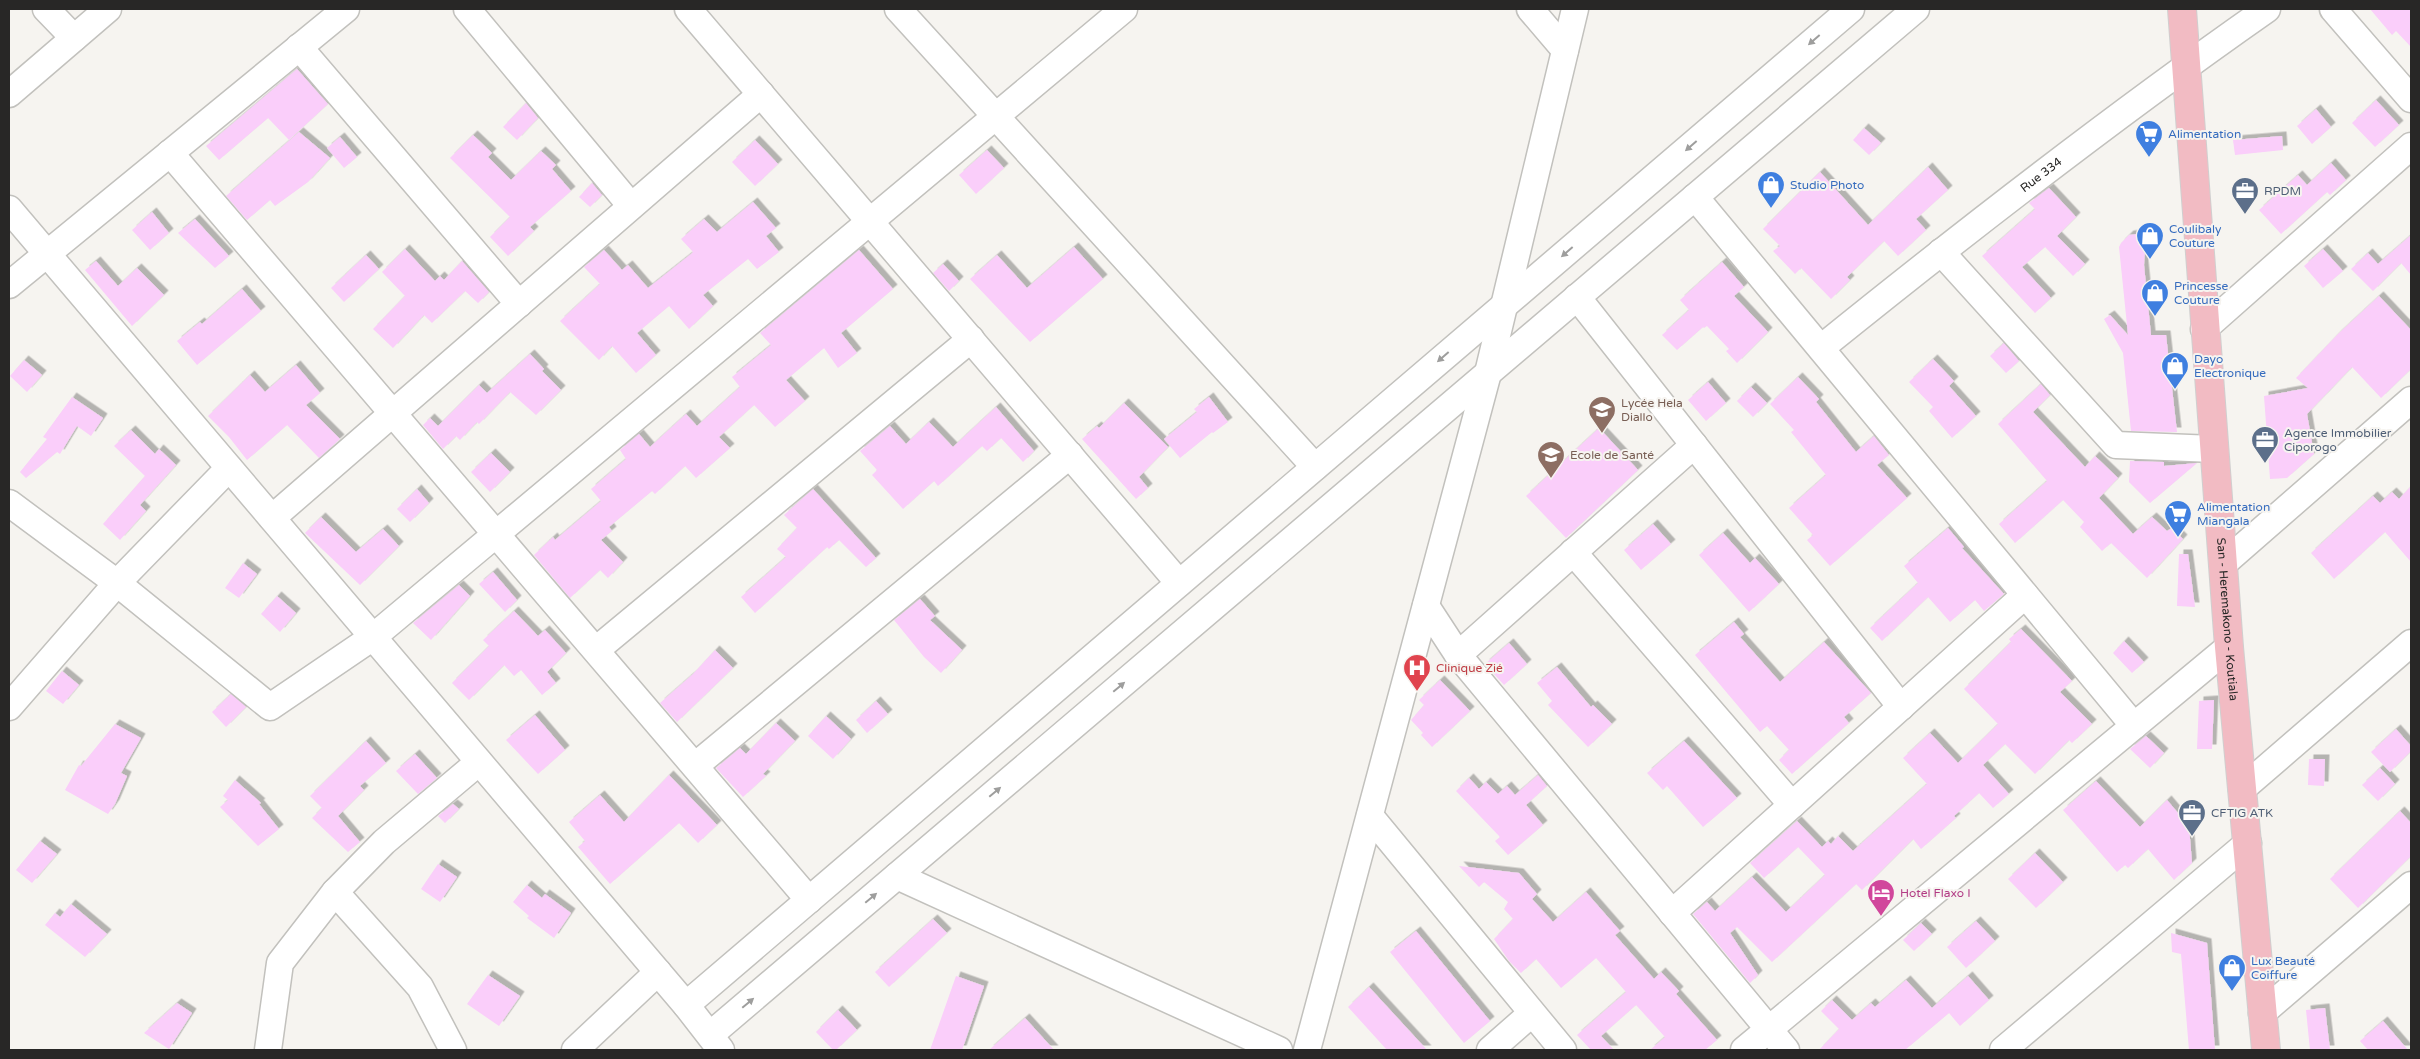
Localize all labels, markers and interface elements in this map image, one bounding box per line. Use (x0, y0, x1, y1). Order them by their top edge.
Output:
one-way arrow (1808, 35, 1821, 46)
supermarket icon: Alimentation (2134, 119, 2164, 158)
place label: Alimentation (2168, 127, 2241, 141)
one-way arrow (1685, 140, 1697, 152)
street label: Rue 334 (2017, 154, 2065, 195)
shop icon: Studio Photo (1756, 170, 1786, 209)
office icon: RPDM (2230, 176, 2260, 215)
place label: Studio Photo (1790, 178, 1864, 192)
place label: RPDM (2264, 184, 2301, 198)
shop icon: Coulibaly Couture (2135, 221, 2165, 260)
place label: Coulibaly Couture (2169, 222, 2222, 250)
one-way arrow (1561, 246, 1574, 257)
shop icon: Princesse Couture (2140, 278, 2170, 317)
place label: Princesse Couture (2174, 279, 2229, 307)
one-way arrow (1438, 351, 1450, 363)
shop icon: Dayo Electronique (2160, 351, 2190, 390)
place label: Dayo Electronique (2194, 352, 2266, 380)
school or university icon: Lycée Hela Diallo (1587, 395, 1617, 434)
place label: Lycée Hela Diallo (1621, 396, 1683, 424)
office icon: Agence Immobilier Ciporogo (2250, 425, 2280, 464)
place label: Agence Immobilier Ciporogo (2284, 426, 2392, 454)
school or university icon: Ecole de Santé (1536, 440, 1566, 479)
place label: Ecole de Santé (1570, 448, 1654, 462)
supermarket icon: Alimentation Miangala (2163, 499, 2193, 538)
place label: Alimentation Miangala (2197, 500, 2270, 528)
street label: San - Heremakono - Koutiala (2214, 537, 2241, 701)
hospital icon: Clinique Zié (1402, 653, 1432, 692)
place label: Clinique Zié (1436, 661, 1503, 675)
one-way arrow (1112, 682, 1125, 693)
one-way arrow (988, 787, 1001, 798)
office icon: CFTIG ATK (2177, 798, 2207, 837)
place label: CFTIG ATK (2211, 806, 2273, 820)
hotel icon: Hotel Flaxo I (1866, 878, 1896, 917)
place label: Hotel Flaxo I (1900, 886, 1971, 900)
one-way arrow (865, 892, 878, 903)
shop icon: Lux Beauté Coiffure (2217, 953, 2247, 992)
place label: Lux Beauté Coiffure (2251, 954, 2315, 982)
one-way arrow (741, 997, 753, 1009)

